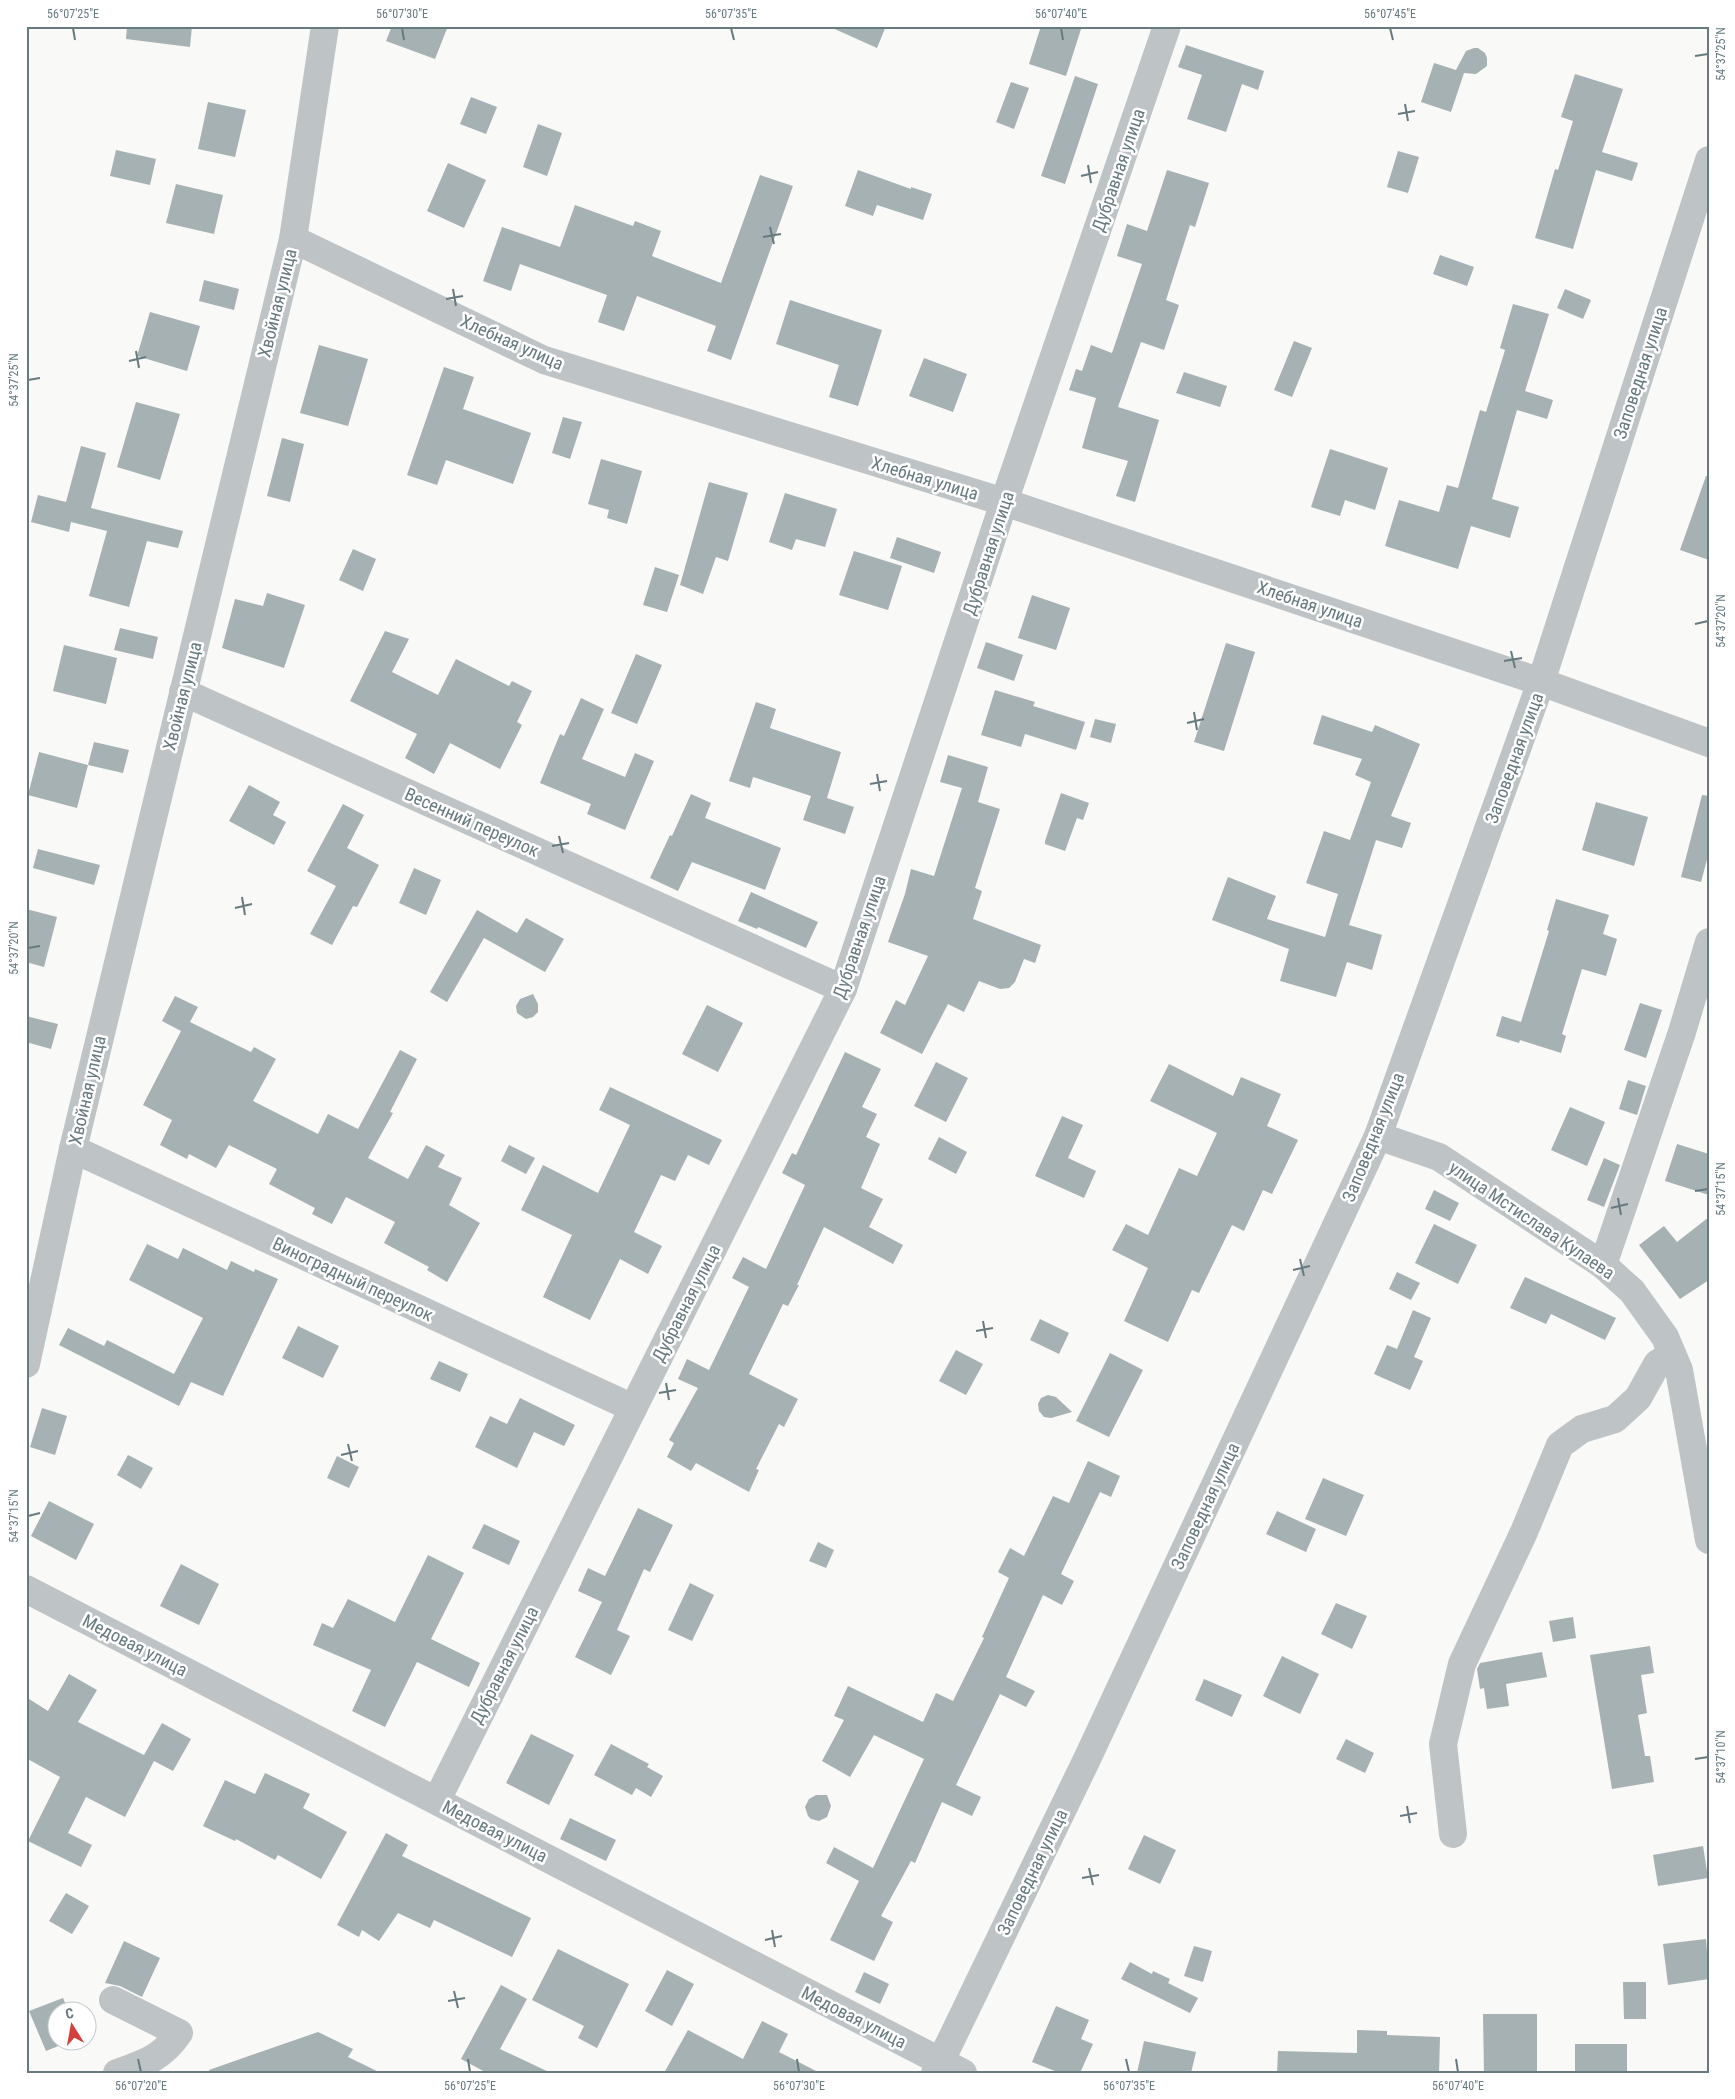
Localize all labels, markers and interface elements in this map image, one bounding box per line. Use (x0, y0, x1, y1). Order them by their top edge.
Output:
text: 56°07'25"E (47, 7, 99, 21)
text: 56°07'30"E (376, 7, 428, 21)
text: 56°07'35"E (705, 7, 757, 21)
text: 56°07'40"E (1035, 7, 1087, 21)
text: 56°07'45"E (1364, 7, 1416, 21)
text: 54°37'25"N (1714, 27, 1728, 81)
street label: Дубравная улица (1087, 106, 1149, 234)
street label: Хвойная улица (253, 246, 301, 360)
street label: Заповедная улица (1609, 304, 1671, 442)
street label: Хлебная улица (457, 310, 567, 374)
text: 54°37'25"N (7, 353, 21, 407)
street label: Хлебная улица (869, 452, 981, 504)
street label: Дубравная улица (958, 489, 1018, 617)
street label: Хлебная улица (1254, 576, 1366, 632)
text: 54°37'20"N (1714, 594, 1728, 648)
street label: Хвойная улица (158, 639, 206, 753)
street label: Заповедная улица (1481, 690, 1547, 826)
street label: Весенний переулок (402, 783, 543, 861)
street label: Дубравная улица (828, 873, 890, 1001)
text: 54°37'20"N (7, 921, 21, 975)
street label: Хвойная улица (64, 1033, 110, 1147)
street label: Заповедная улица (1338, 1069, 1408, 1205)
street label: улица Мстислава Кулаева (1445, 1157, 1619, 1283)
text: 54°37'15"N (1714, 1162, 1728, 1216)
street label: Виноградный переулок (269, 1233, 437, 1326)
street label: Дубравная улица (647, 1241, 725, 1365)
street label: Заповедная улица (1166, 1439, 1244, 1573)
text: 54°37'15"N (7, 1489, 21, 1543)
street label: Дубравная улица (465, 1603, 543, 1727)
street label: Медовая улица (79, 1610, 191, 1680)
text: 54°37'10"N (1714, 1730, 1728, 1784)
street label: Медовая улица (439, 1796, 551, 1866)
street label: Заповедная улица (992, 1806, 1072, 1938)
street label: Медовая улица (798, 1982, 910, 2052)
north arrow (48, 2002, 98, 2052)
text: С (64, 2005, 75, 2022)
text: 56°07'20"E (115, 2079, 167, 2093)
text: 56°07'25"E (444, 2079, 496, 2093)
text: 56°07'30"E (773, 2079, 825, 2093)
text: 56°07'35"E (1103, 2079, 1155, 2093)
text: 56°07'40"E (1432, 2079, 1484, 2093)

